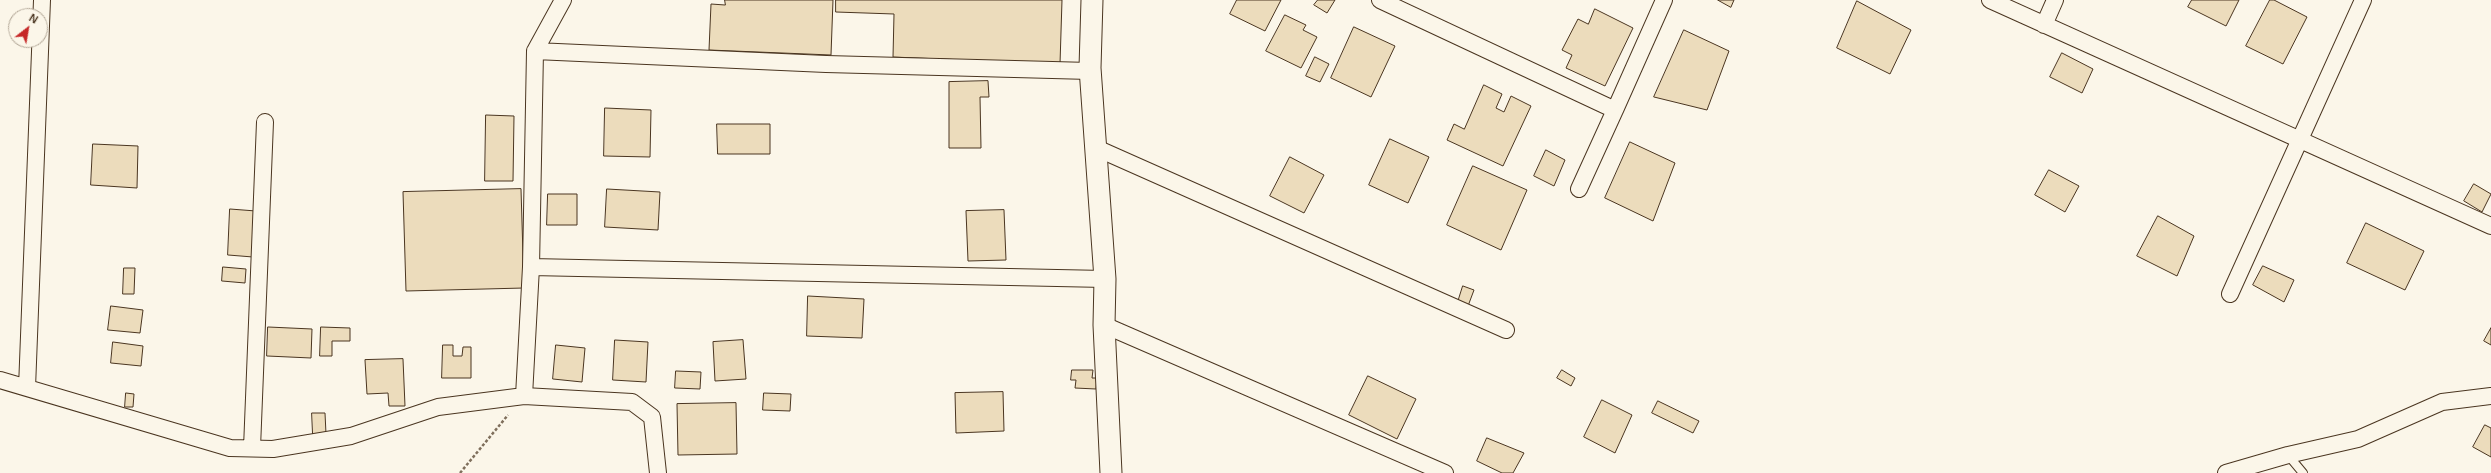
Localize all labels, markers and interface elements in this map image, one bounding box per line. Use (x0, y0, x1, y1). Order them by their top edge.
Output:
north arrow (8, 8, 48, 48)
text: N (27, 11, 40, 26)

